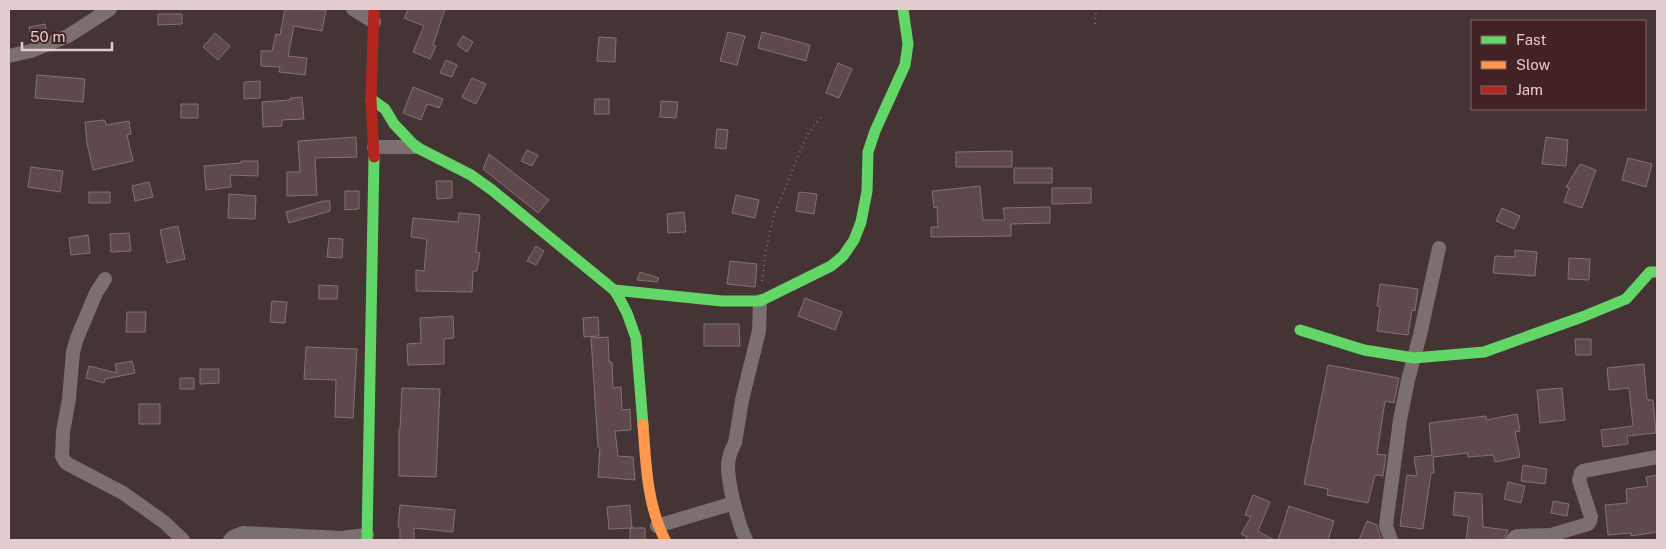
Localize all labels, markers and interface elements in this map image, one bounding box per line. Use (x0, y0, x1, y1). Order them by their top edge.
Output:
scale bar (22, 20, 112, 52)
legend (1471, 20, 1646, 110)
text: 50 m (30, 28, 65, 45)
text: Fast (1516, 31, 1546, 48)
text: Slow (1516, 56, 1551, 73)
text: Jam (1516, 81, 1543, 98)

